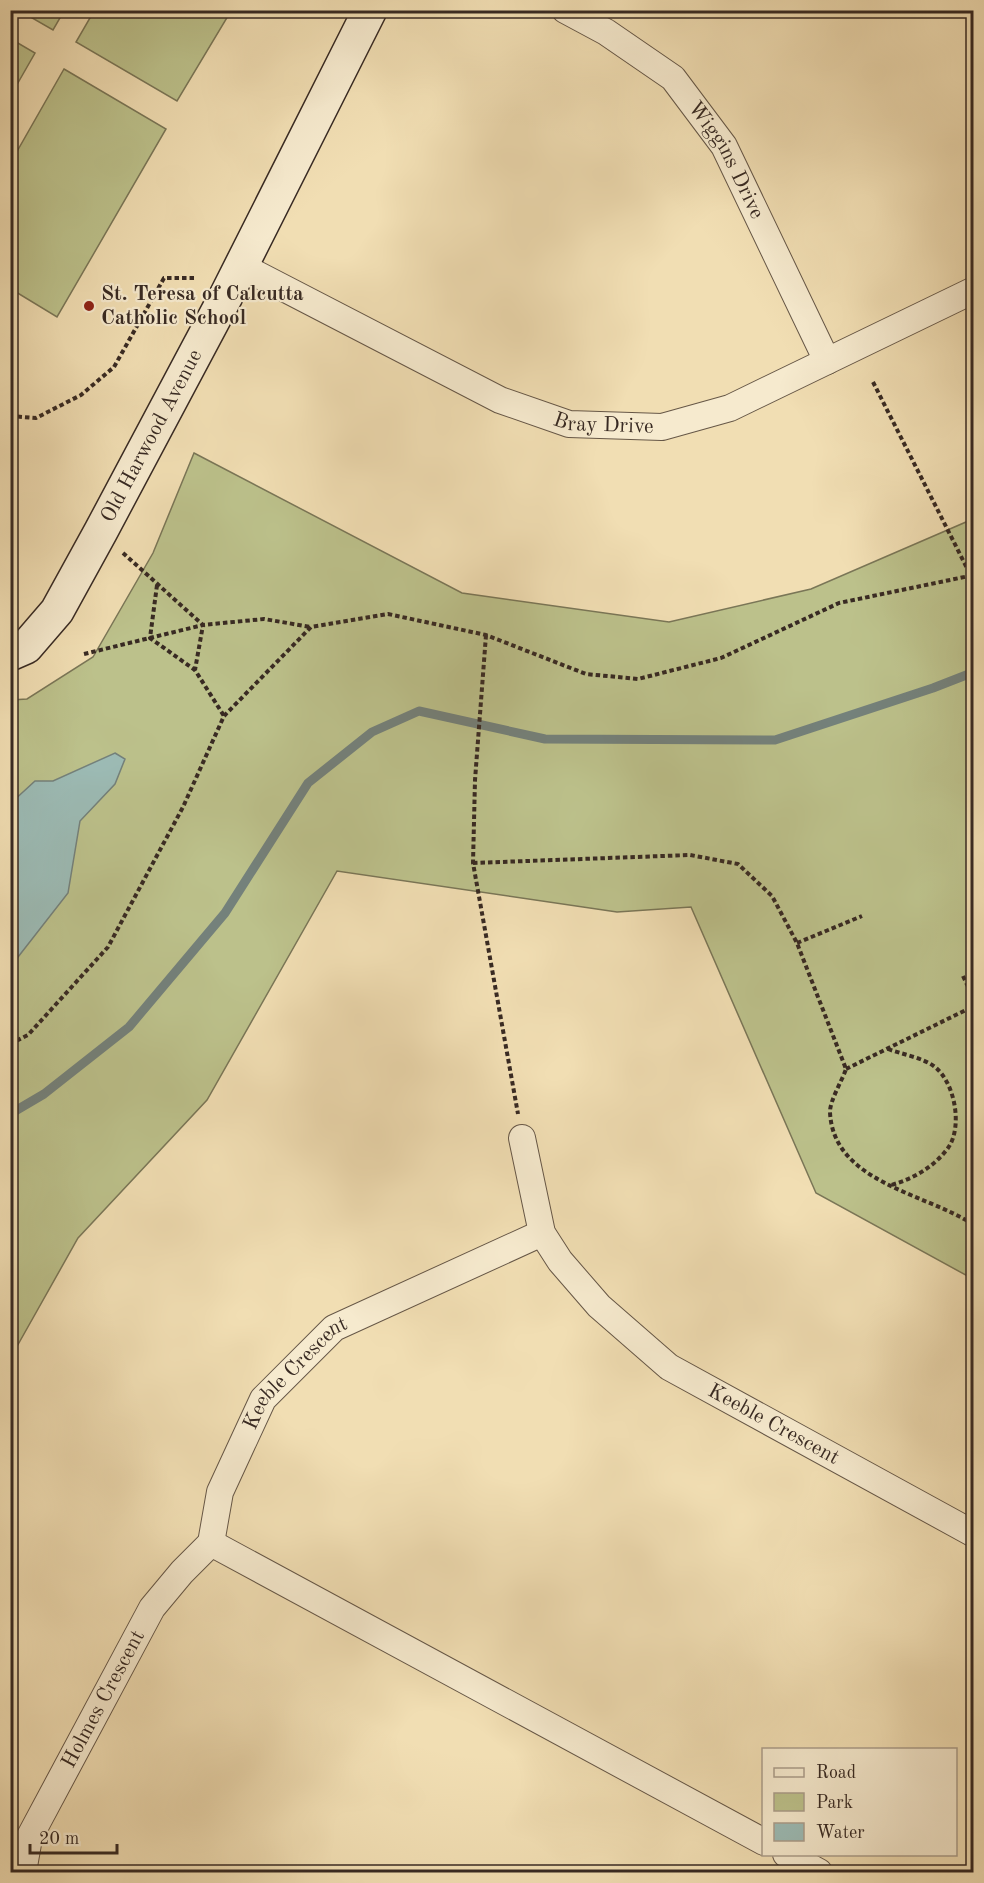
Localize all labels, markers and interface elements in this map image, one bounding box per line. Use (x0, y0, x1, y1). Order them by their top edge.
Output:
street label: Wiggins Drive (684, 97, 768, 222)
place label: St. Teresa of Calcutta Catholic School (101, 284, 304, 329)
marker: St. Teresa of Calcutta Catholic School (82, 299, 96, 313)
street label: Old Harwood Avenue (97, 346, 206, 526)
street label: Bray Drive (550, 409, 654, 437)
street label: Keeble Crescent (240, 1313, 351, 1433)
street label: Keeble Crescent (704, 1380, 843, 1469)
street label: Holmes Crescent (58, 1627, 149, 1772)
legend (762, 1748, 957, 1856)
text: Road (816, 1764, 856, 1782)
text: Park (816, 1794, 853, 1812)
scale bar (30, 1817, 117, 1855)
text: Water (816, 1824, 865, 1842)
text: 20 m (39, 1830, 79, 1848)

